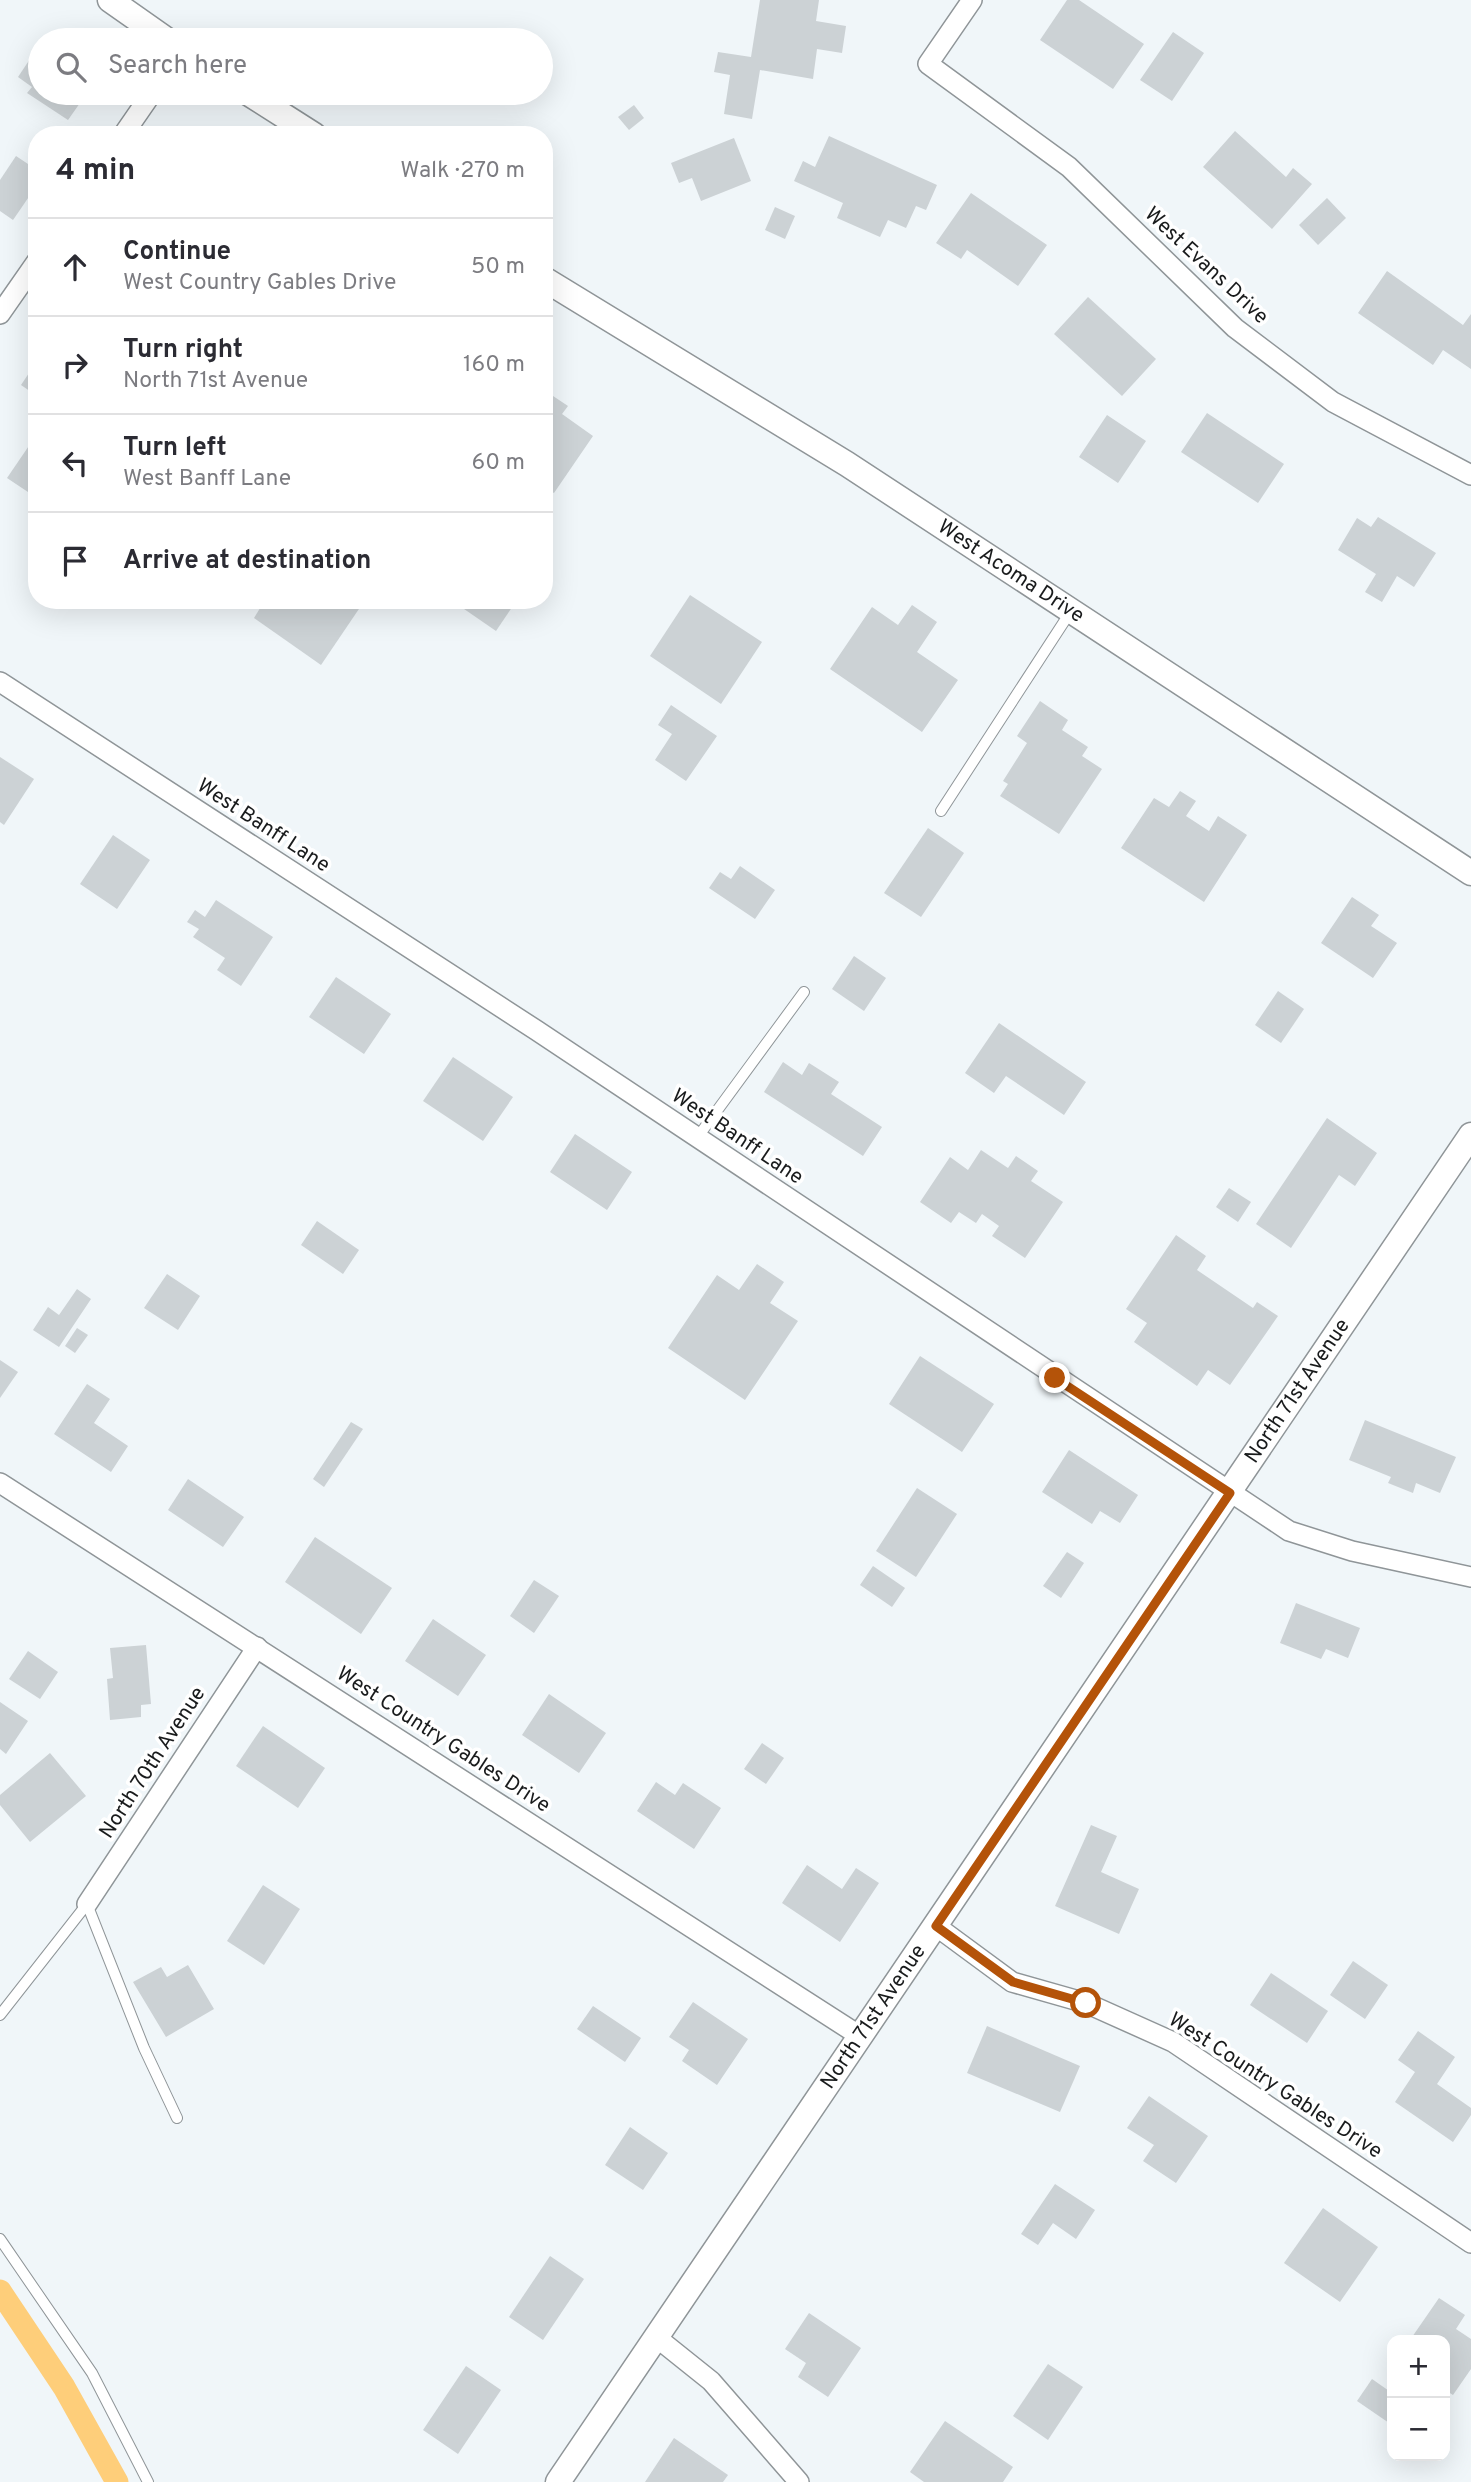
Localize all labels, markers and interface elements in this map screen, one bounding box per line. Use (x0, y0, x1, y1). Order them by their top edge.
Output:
search box (28, 28, 553, 105)
icon: search (52, 48, 90, 86)
text: Search here (108, 50, 247, 83)
text: 4 min (56, 153, 135, 190)
text: Walk · 270 m (400, 157, 525, 186)
street label: West Evans Drive (1138, 201, 1274, 331)
text: Continue (123, 236, 231, 269)
icon: ahead (56, 248, 94, 286)
text: 50 m (471, 253, 525, 282)
text: West Country Gables Drive (123, 269, 396, 298)
text: Turn right (123, 334, 243, 367)
icon: right (56, 346, 94, 384)
text: 160 m (463, 351, 525, 380)
text: North 71st Avenue (123, 367, 308, 396)
text: Turn left (123, 432, 227, 465)
icon: left (56, 444, 94, 482)
text: 60 m (472, 449, 525, 478)
text: West Banff Lane (123, 465, 291, 494)
street label: West Acoma Drive (932, 514, 1089, 629)
icon: arrive (56, 542, 94, 580)
text: Arrive at destination (123, 545, 371, 578)
street label: West Banff Lane (191, 773, 335, 879)
street label: West Banff Lane (666, 1083, 808, 1191)
street label: North 71st Avenue (1239, 1313, 1356, 1469)
route end (1039, 1362, 1070, 1393)
street label: West Country Gables Drive (331, 1661, 555, 1819)
street label: North 70th Avenue (94, 1682, 212, 1844)
street label: North 71st Avenue (815, 1939, 932, 2094)
route start (1070, 1987, 1101, 2018)
street label: West Country Gables Drive (1163, 2007, 1387, 2165)
map controls (1387, 2335, 1450, 2461)
button: + (1387, 2335, 1450, 2398)
button: − (1387, 2398, 1450, 2461)

